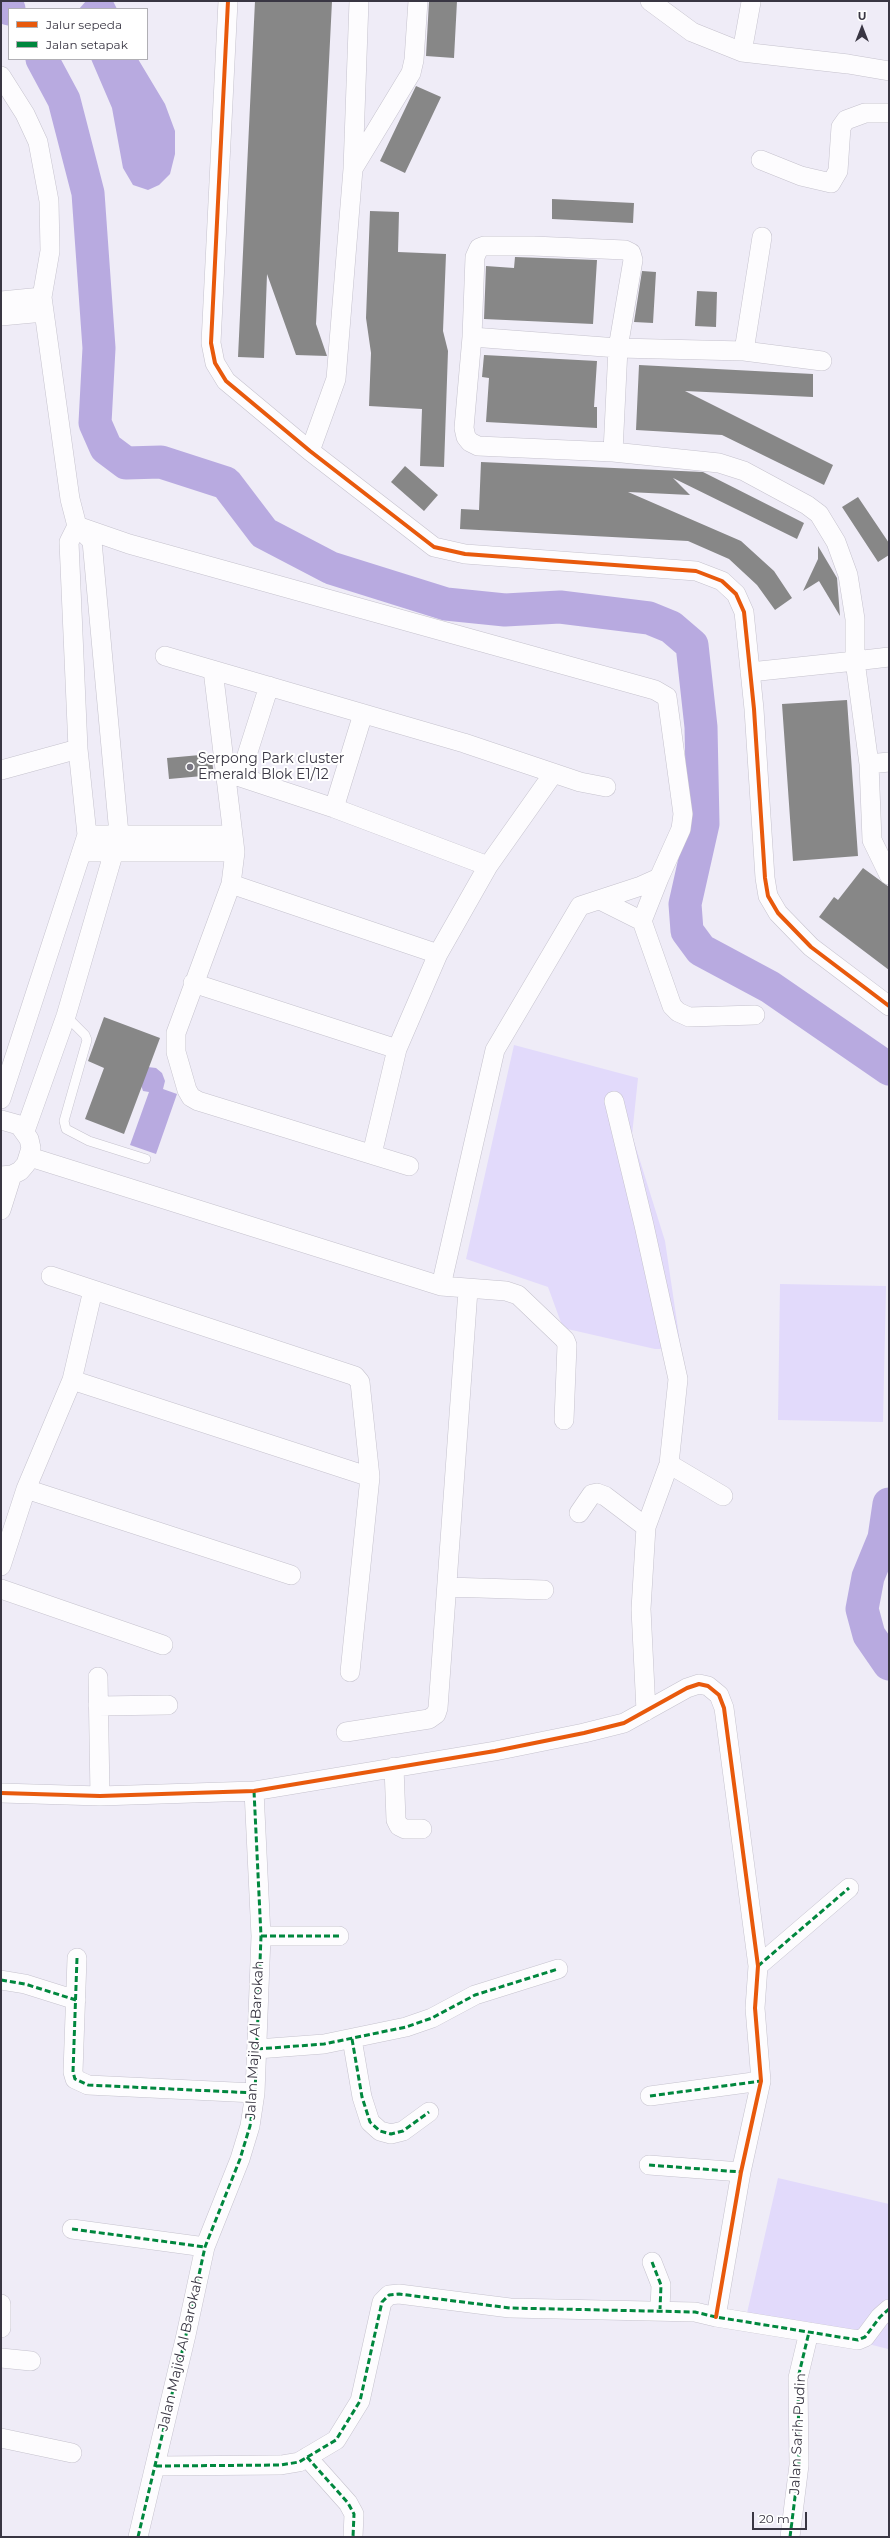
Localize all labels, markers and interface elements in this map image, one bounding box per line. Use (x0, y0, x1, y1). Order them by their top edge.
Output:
legend (8, 8, 148, 60)
north arrow (842, 8, 882, 48)
text: U (858, 9, 866, 23)
text: Jalur sepeda (46, 17, 122, 32)
text: Jalan setapak (46, 37, 128, 52)
place label: Serpong Park cluster Emerald Blok E1/12 (198, 751, 344, 784)
marker: Serpong Park cluster Emerald Blok E1/12 (185, 762, 195, 772)
street label: Jalan Majid Al Barokah (242, 1960, 268, 2120)
street label: Jalan Majid Al Barokah (155, 2274, 207, 2432)
street label: Jalan Sarih Pudin (786, 2373, 810, 2495)
scale bar (754, 2504, 809, 2530)
text: 20 m (759, 2511, 790, 2526)

